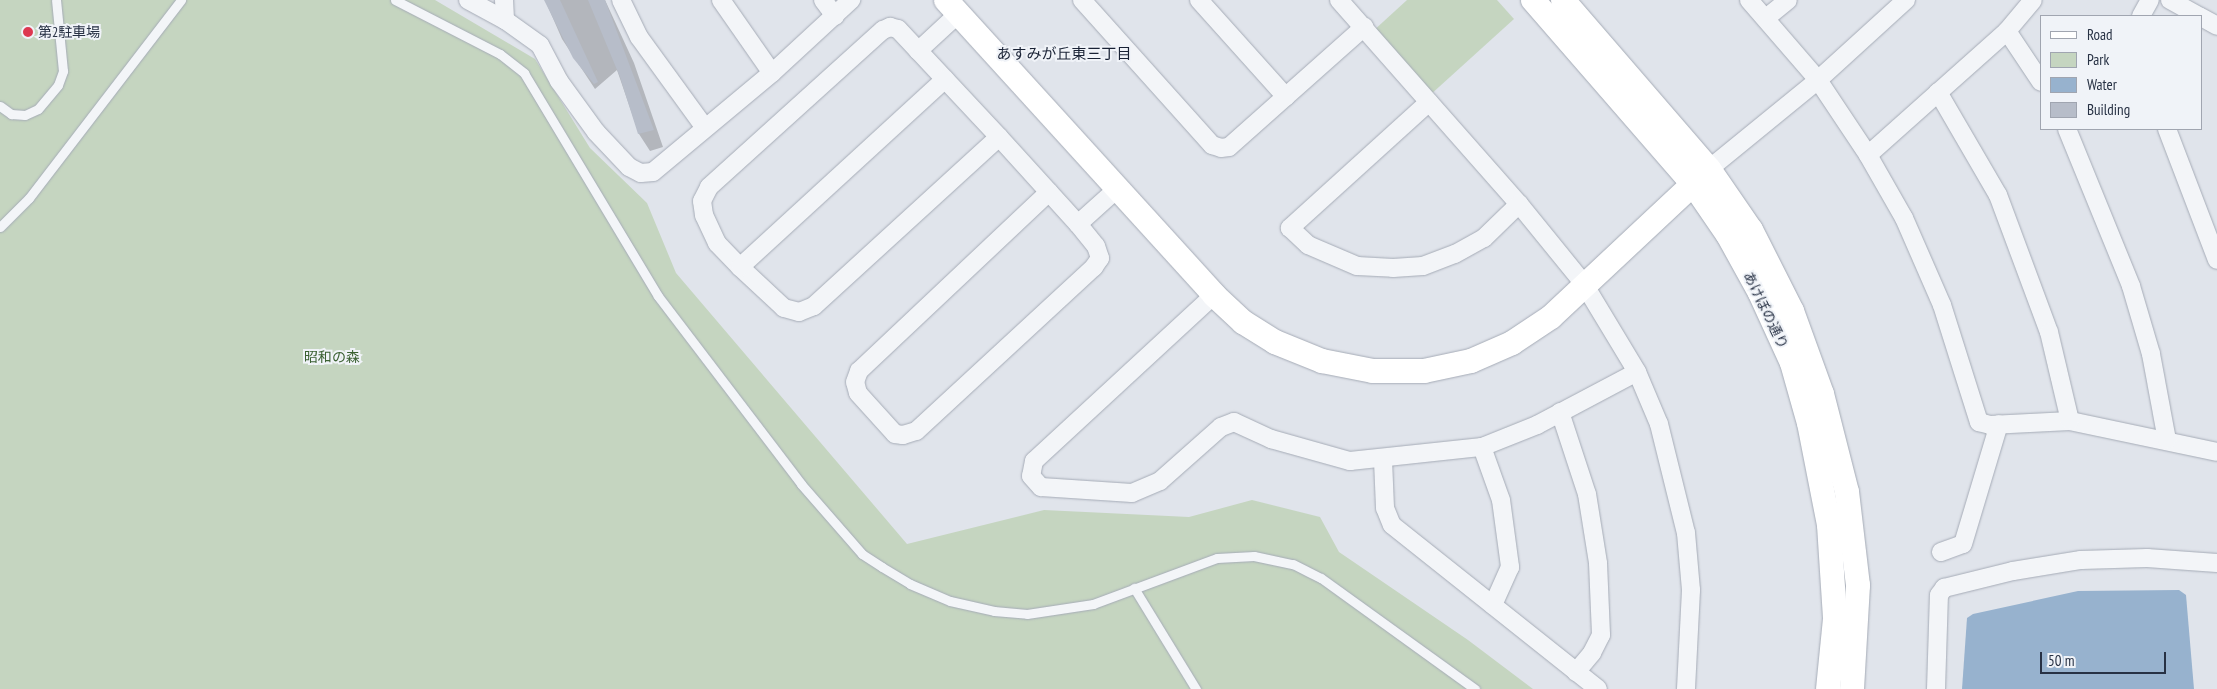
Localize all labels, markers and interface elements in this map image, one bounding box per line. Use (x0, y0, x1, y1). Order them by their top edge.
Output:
legend (2040, 15, 2202, 130)
place label: 第2駐車場 (38, 24, 100, 40)
text: Road (2087, 25, 2113, 44)
marker: 第2駐車場 (22, 26, 34, 38)
district label: あすみが丘東三丁目 (997, 45, 1131, 63)
text: Park (2087, 50, 2109, 69)
text: Water (2087, 75, 2117, 94)
text: Building (2087, 100, 2130, 119)
street label: あけぼの通り (1740, 269, 1792, 351)
park label: 昭和の森 (304, 349, 360, 365)
scale bar (2042, 642, 2168, 674)
text: 50 m (2048, 651, 2074, 670)

